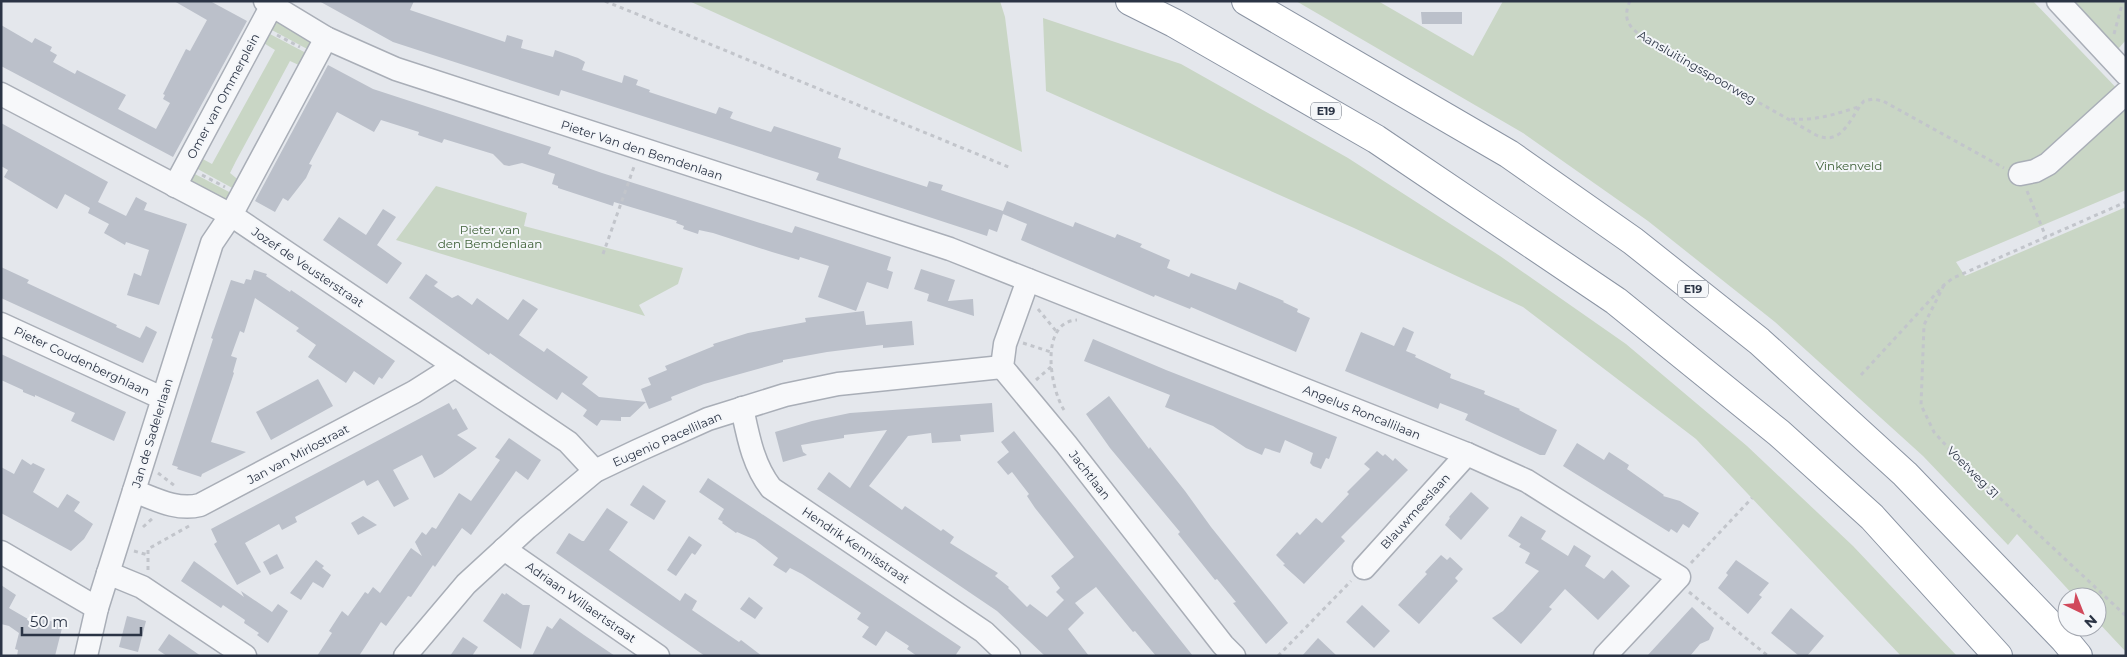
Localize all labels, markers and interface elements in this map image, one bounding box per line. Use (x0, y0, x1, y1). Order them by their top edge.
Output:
street label: Aansluitingsspoorweg (1635, 27, 1759, 107)
street label: Omer van Ommerplein (184, 31, 262, 161)
road number: E19 (1311, 102, 1341, 120)
street label: Pieter Van den Bemdenlaan (559, 117, 725, 183)
park label: Vinkenveld (1816, 158, 1882, 173)
park label: Pieter van den Bemdenlaan (438, 222, 542, 251)
street label: Jozef de Veusterstraat (248, 223, 367, 310)
road number: E19 (1678, 280, 1708, 298)
street label: Pieter Coudenberghlaan (12, 323, 152, 399)
street label: Jan de Sadelerlaan (128, 377, 176, 490)
street label: Angelus Roncallilaan (1301, 381, 1423, 443)
street label: Eugenio Pacellilaan (610, 408, 724, 470)
street label: Jan van Mirlostraat (244, 421, 352, 488)
street label: Voetweg 31 (1944, 443, 2002, 501)
street label: Jachtlaan (1066, 447, 1114, 503)
street label: Blauwmeeslaan (1377, 470, 1453, 552)
street label: Hendrik Kennisstraat (799, 503, 913, 587)
street label: Adriaan Willaertstraat (523, 558, 639, 646)
north arrow (2057, 587, 2107, 637)
scale bar (22, 604, 141, 636)
text: N (2081, 611, 2101, 632)
text: 50 m (30, 612, 68, 631)

